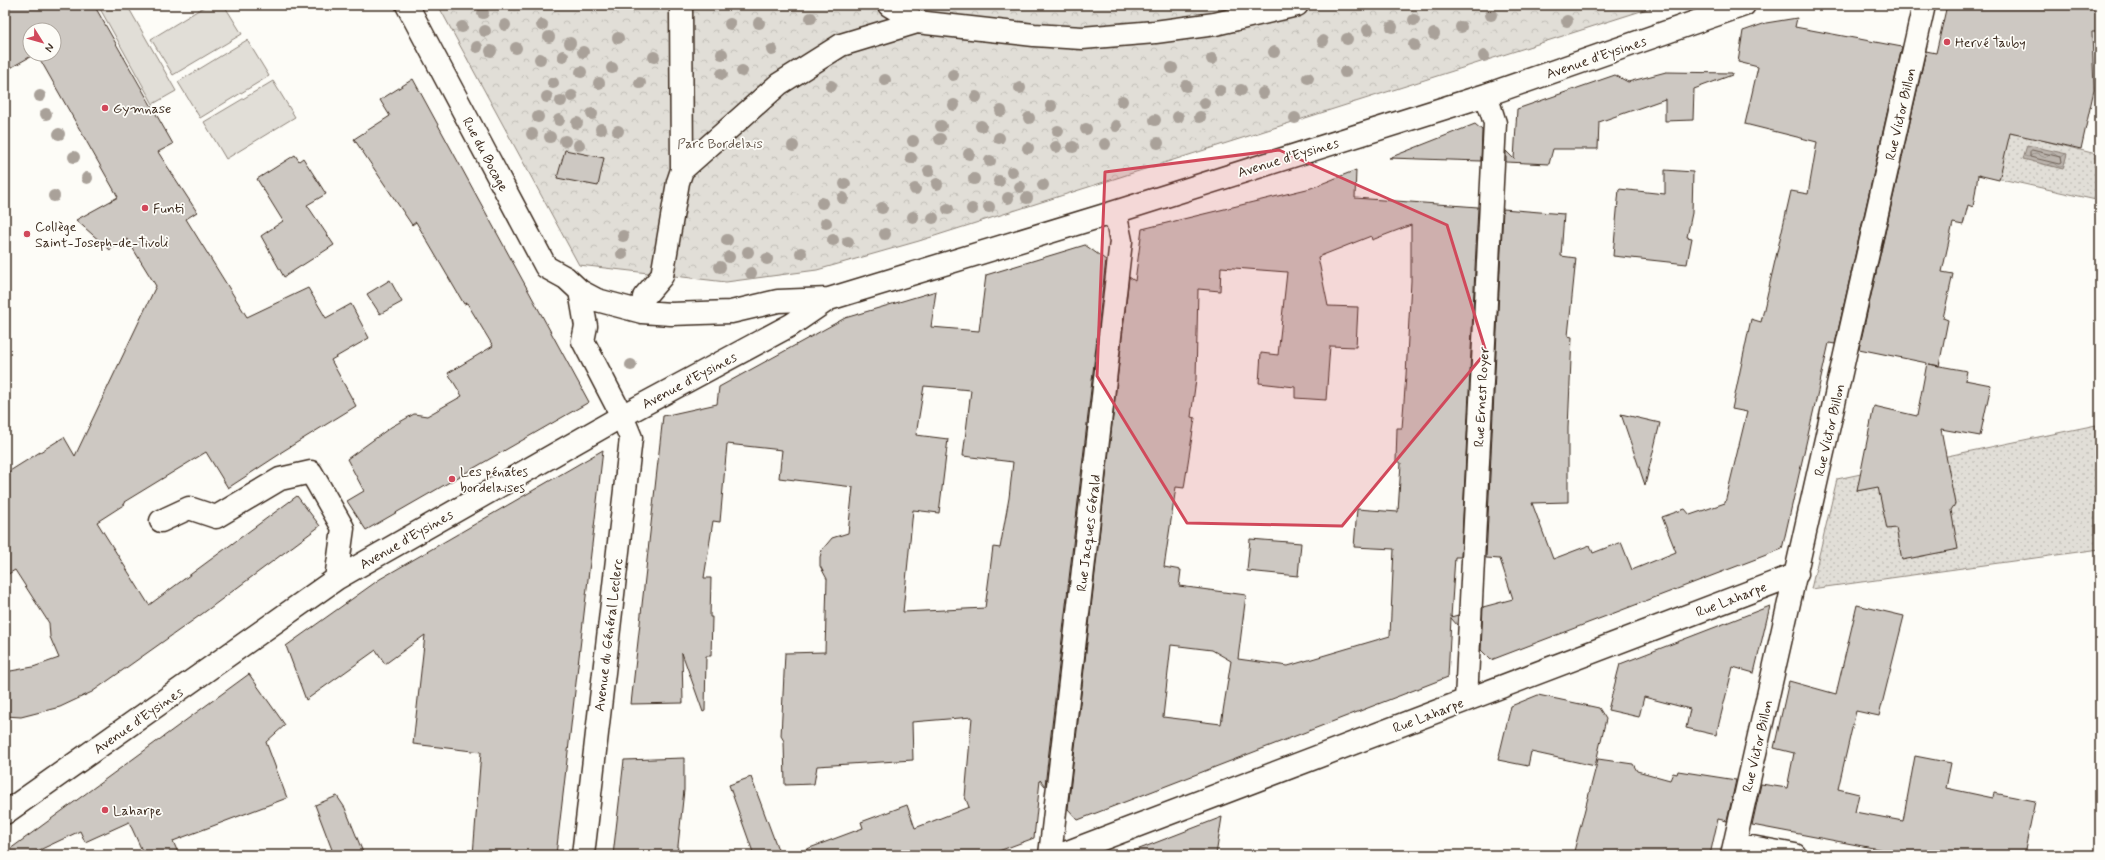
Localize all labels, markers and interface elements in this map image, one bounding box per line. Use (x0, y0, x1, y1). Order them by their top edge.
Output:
north arrow (22, 22, 62, 62)
street label: Avenue d'Eysines (1544, 32, 1649, 84)
place label: Hervé Tauby (1955, 34, 2026, 52)
marker: Hervé Tauby (1942, 37, 1952, 47)
text: N (41, 40, 57, 55)
street label: Rue Victor Billon (1882, 66, 1920, 162)
place label: Gymnase (113, 100, 171, 118)
marker: Gymnase (100, 103, 110, 113)
street label: Rue du Bocage (458, 114, 513, 195)
street label: Avenue d'Eysines (1235, 134, 1341, 182)
park label: Parc Bordelais (677, 135, 763, 153)
place label: Funti (153, 200, 184, 218)
marker: Funti (140, 203, 150, 213)
place label: Collège Saint-Joseph-de-Tivoli (35, 218, 169, 252)
marker: Collège Saint-Joseph-de-Tivoli (22, 229, 32, 239)
street label: Rue Ernest Royer (1470, 346, 1494, 448)
street label: Avenue d'Eysines (639, 348, 740, 414)
street label: Rue Victor Billon (1811, 382, 1849, 478)
place label: Les pénates bordelaises (460, 463, 529, 497)
marker: Les pénates bordelaises (447, 474, 457, 484)
street label: Rue Jacques Gérald (1073, 474, 1105, 593)
street label: Avenue d'Eysines (356, 506, 457, 574)
street label: Avenue du Général Leclerc (591, 557, 627, 713)
street label: Rue Laharpe (1693, 578, 1769, 622)
street label: Avenue d'Eysines (90, 683, 187, 758)
street label: Rue Laharpe (1390, 694, 1466, 738)
street label: Rue Victor Billon (1739, 698, 1777, 794)
place label: Laharpe (113, 802, 162, 820)
marker: Laharpe (100, 805, 110, 815)

